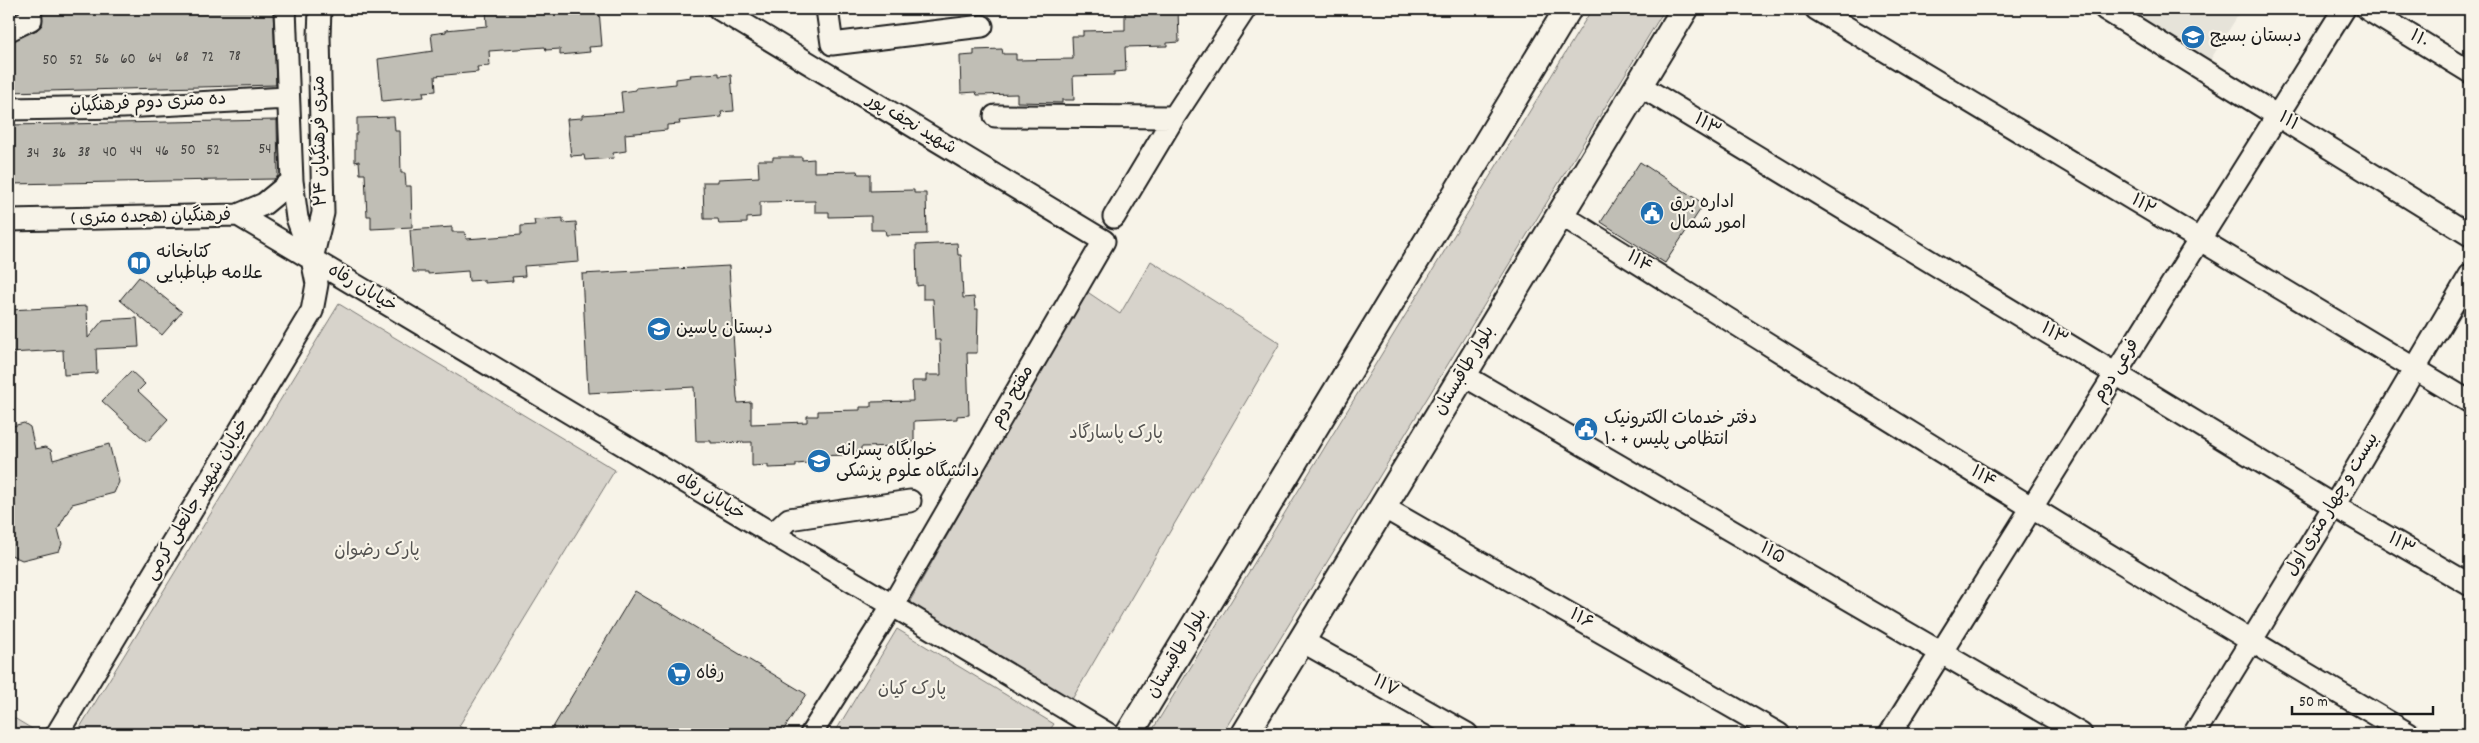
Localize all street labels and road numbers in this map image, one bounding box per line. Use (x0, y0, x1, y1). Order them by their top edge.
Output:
street label: ۱۱۰ (2404, 24, 2434, 56)
street label: ۲۴ متری فرهنگیان (307, 75, 335, 207)
street label: ده متری دوم فرهنگیان (69, 87, 227, 121)
street label: شهید نجف پور (860, 87, 961, 162)
street label: ۱۱۱ (2273, 106, 2303, 138)
street label: ۱۱۳ (1689, 108, 1725, 144)
street label: ۱۱۲ (2126, 189, 2160, 223)
street label: فرهنگیان (هجده متری ) (71, 204, 231, 232)
street label: ۱۱۴ (1621, 245, 1657, 281)
street label: خیابان رفاه (323, 258, 401, 320)
street label: ۱۱۳ (2036, 317, 2072, 353)
street label: بلوار طاقبستان (1428, 321, 1502, 421)
street label: فرعی دوم (2088, 334, 2146, 408)
street label: مفتح دوم (985, 361, 1041, 433)
street label: خیابان شهید جانعلی کرمی (140, 415, 256, 585)
street label: بیست و چهار متری اول (2280, 428, 2386, 582)
street label: ۱۱۴ (1965, 460, 2001, 496)
street label: خیابان رفاه (671, 466, 749, 528)
street label: ۱۱۳ (2383, 527, 2419, 563)
street label: ۱۱۵ (1755, 537, 1789, 571)
street label: ۱۱۶ (1564, 603, 1598, 637)
street label: بلوار طاقبستان (1141, 604, 1215, 704)
street label: ۱۱۷ (1368, 670, 1402, 704)

